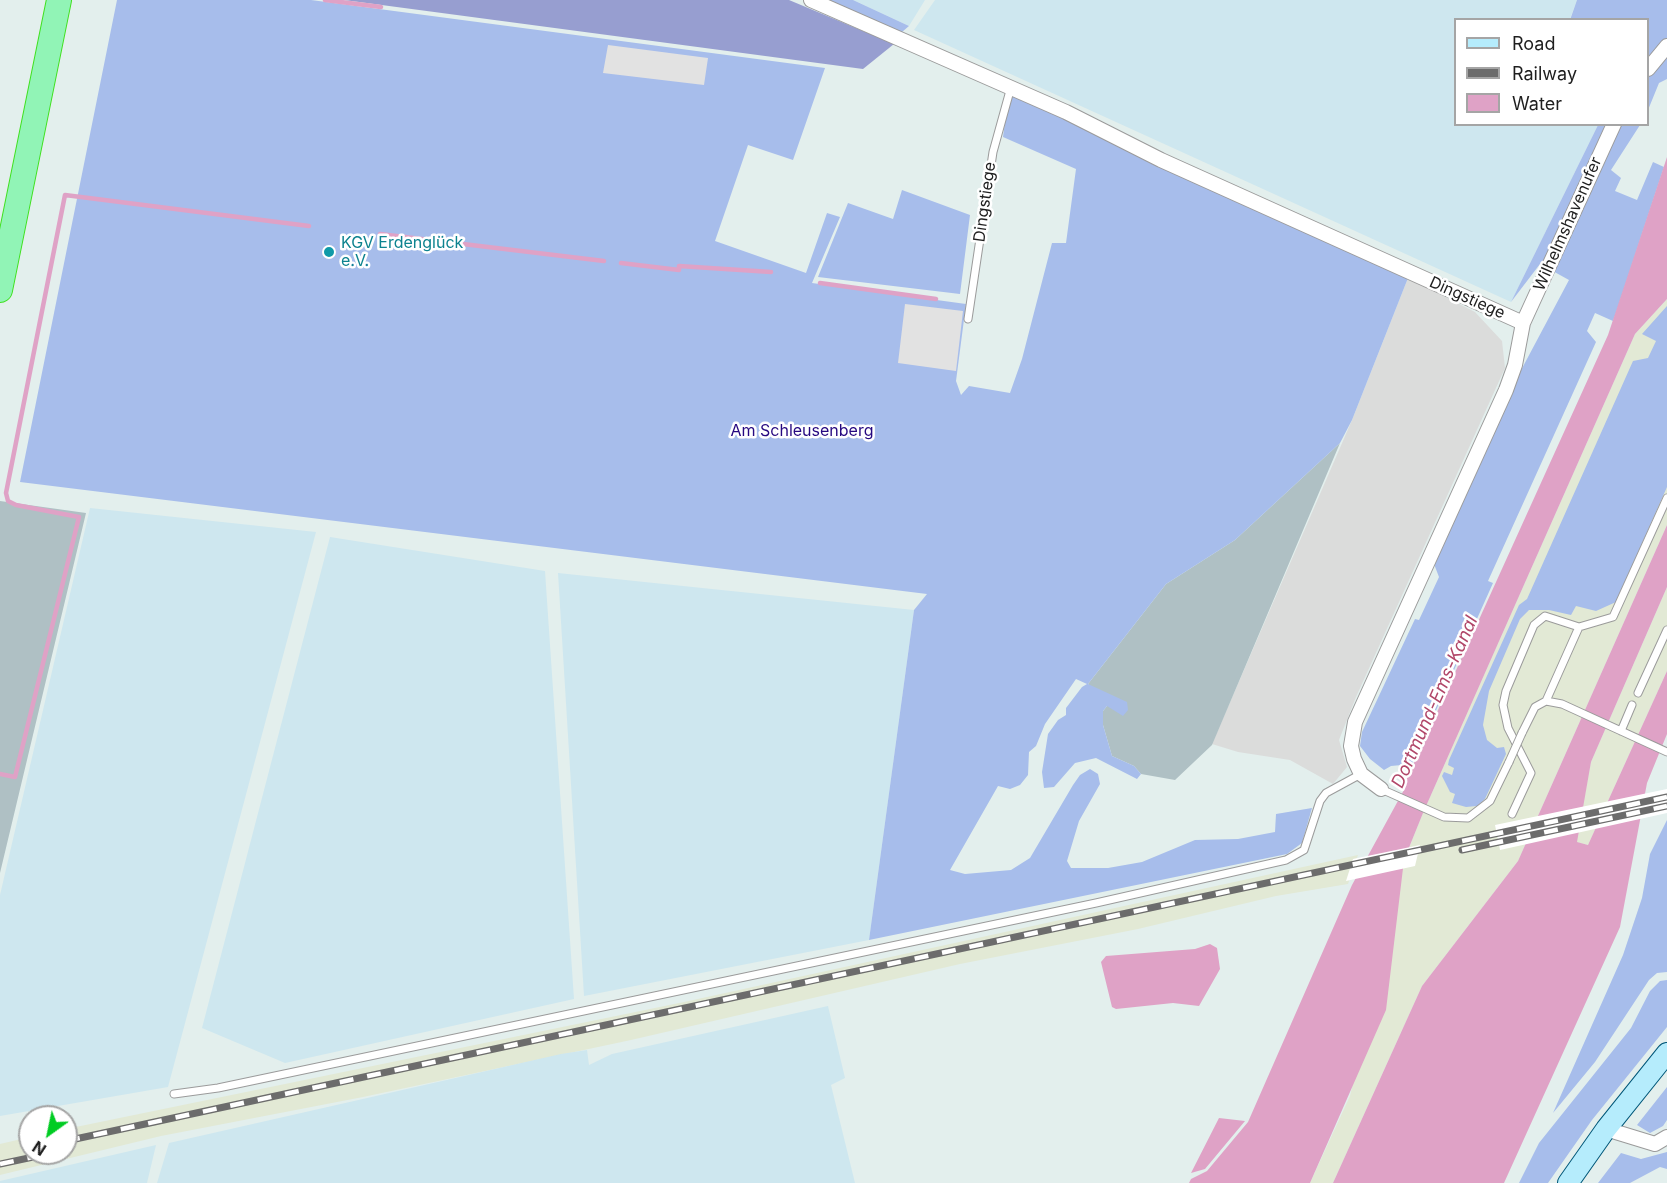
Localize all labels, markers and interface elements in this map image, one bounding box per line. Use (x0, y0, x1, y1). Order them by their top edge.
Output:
legend (1454, 18, 1649, 126)
text: Road (1512, 33, 1555, 54)
text: Railway (1512, 63, 1577, 84)
text: Water (1512, 93, 1562, 114)
street label: Wilhelmshavenufer (1530, 154, 1606, 294)
street label: Dingstiege (970, 161, 1000, 243)
place label: KGV Erdenglück e.V. (341, 233, 463, 271)
marker: KGV Erdenglück e.V. (322, 245, 336, 259)
street label: Dingstiege (1426, 273, 1508, 323)
park label: Am Schleusenberg (730, 421, 874, 441)
water label: Dortmund-Ems-Kanal (1387, 613, 1483, 791)
north arrow (18, 1105, 78, 1165)
text: N (29, 1137, 50, 1160)

